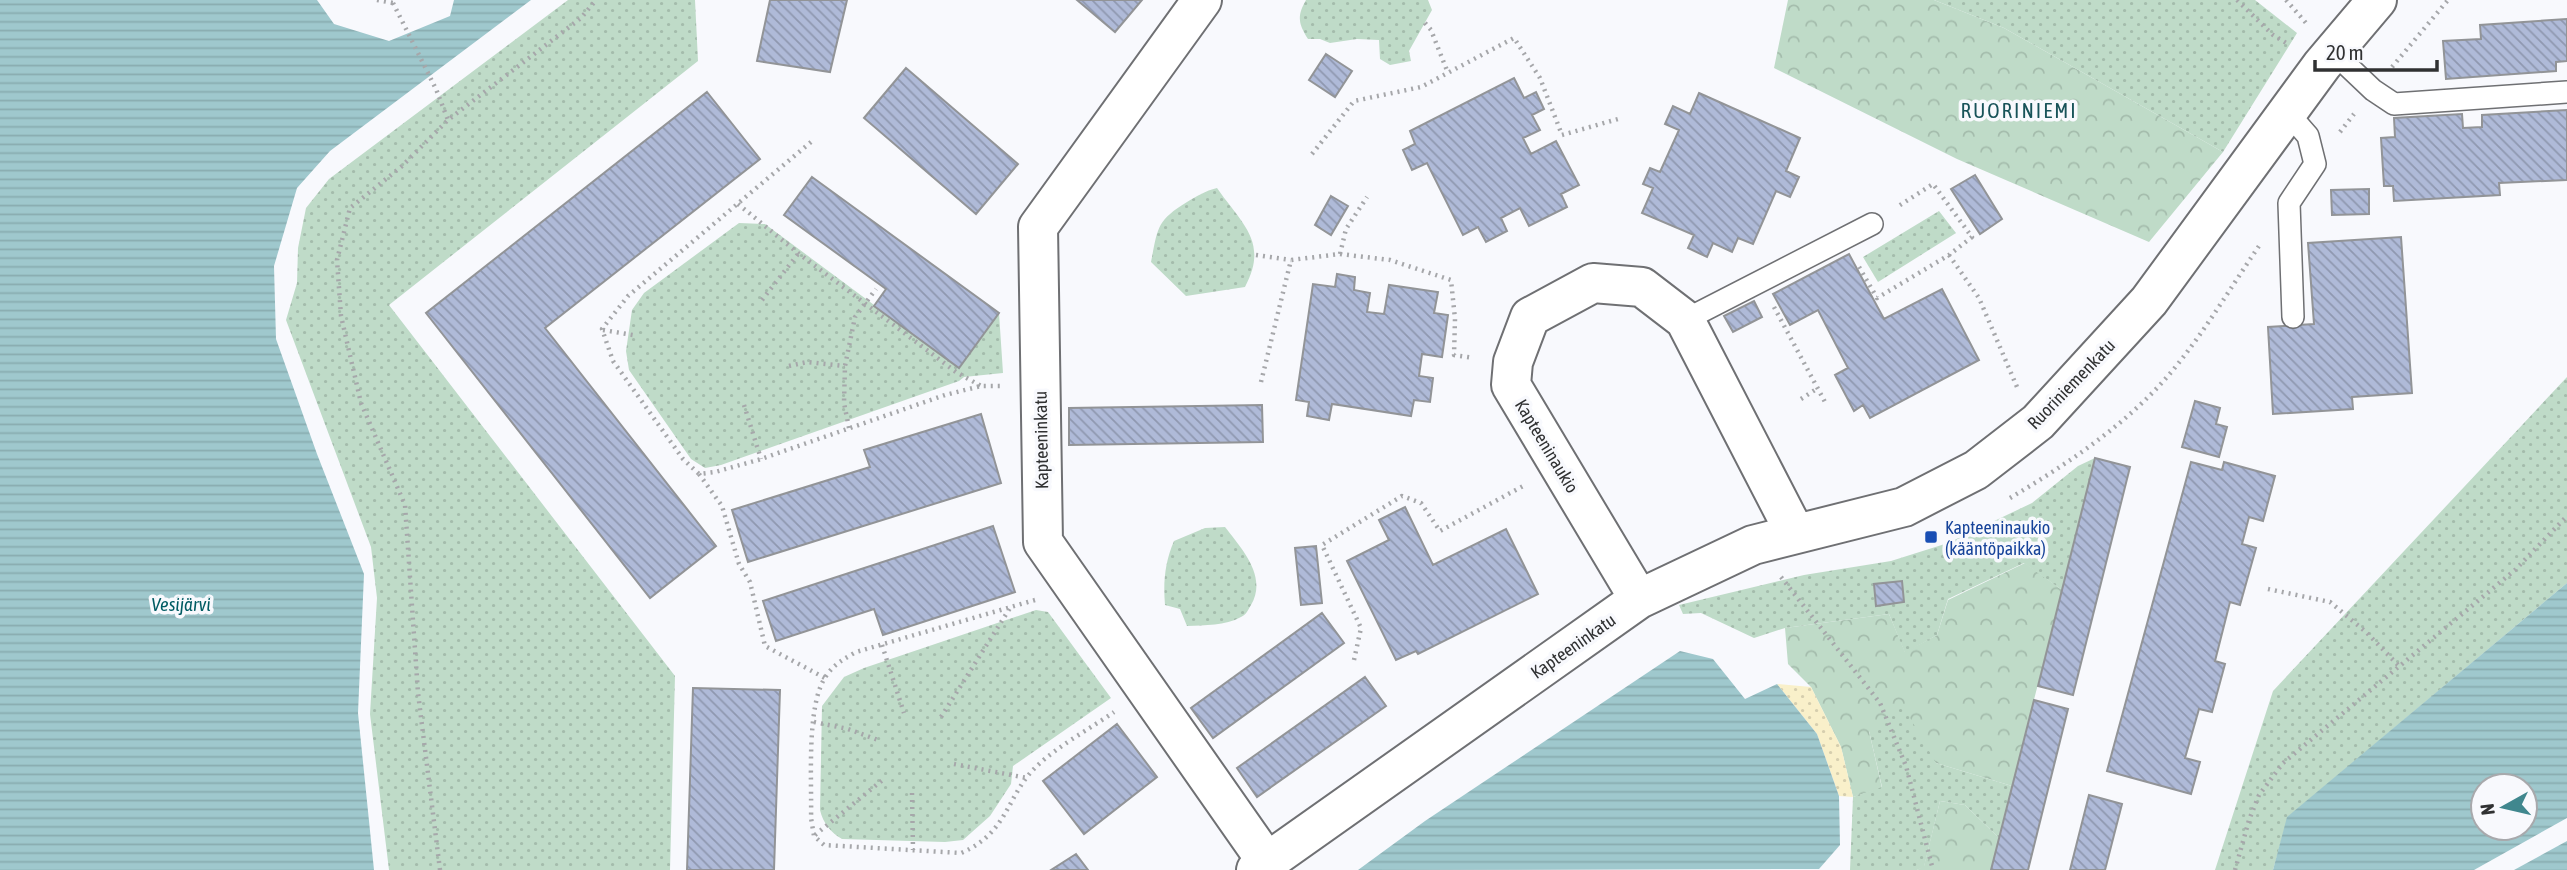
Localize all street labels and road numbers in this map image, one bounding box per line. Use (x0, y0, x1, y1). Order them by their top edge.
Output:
street label: Ruoriniemenkatu (2023, 335, 2119, 433)
street label: Kapteeninkatu (1030, 391, 1052, 489)
street label: Kapteeninaukio (1511, 395, 1583, 497)
street label: Kapteeninkatu (1527, 609, 1619, 683)

